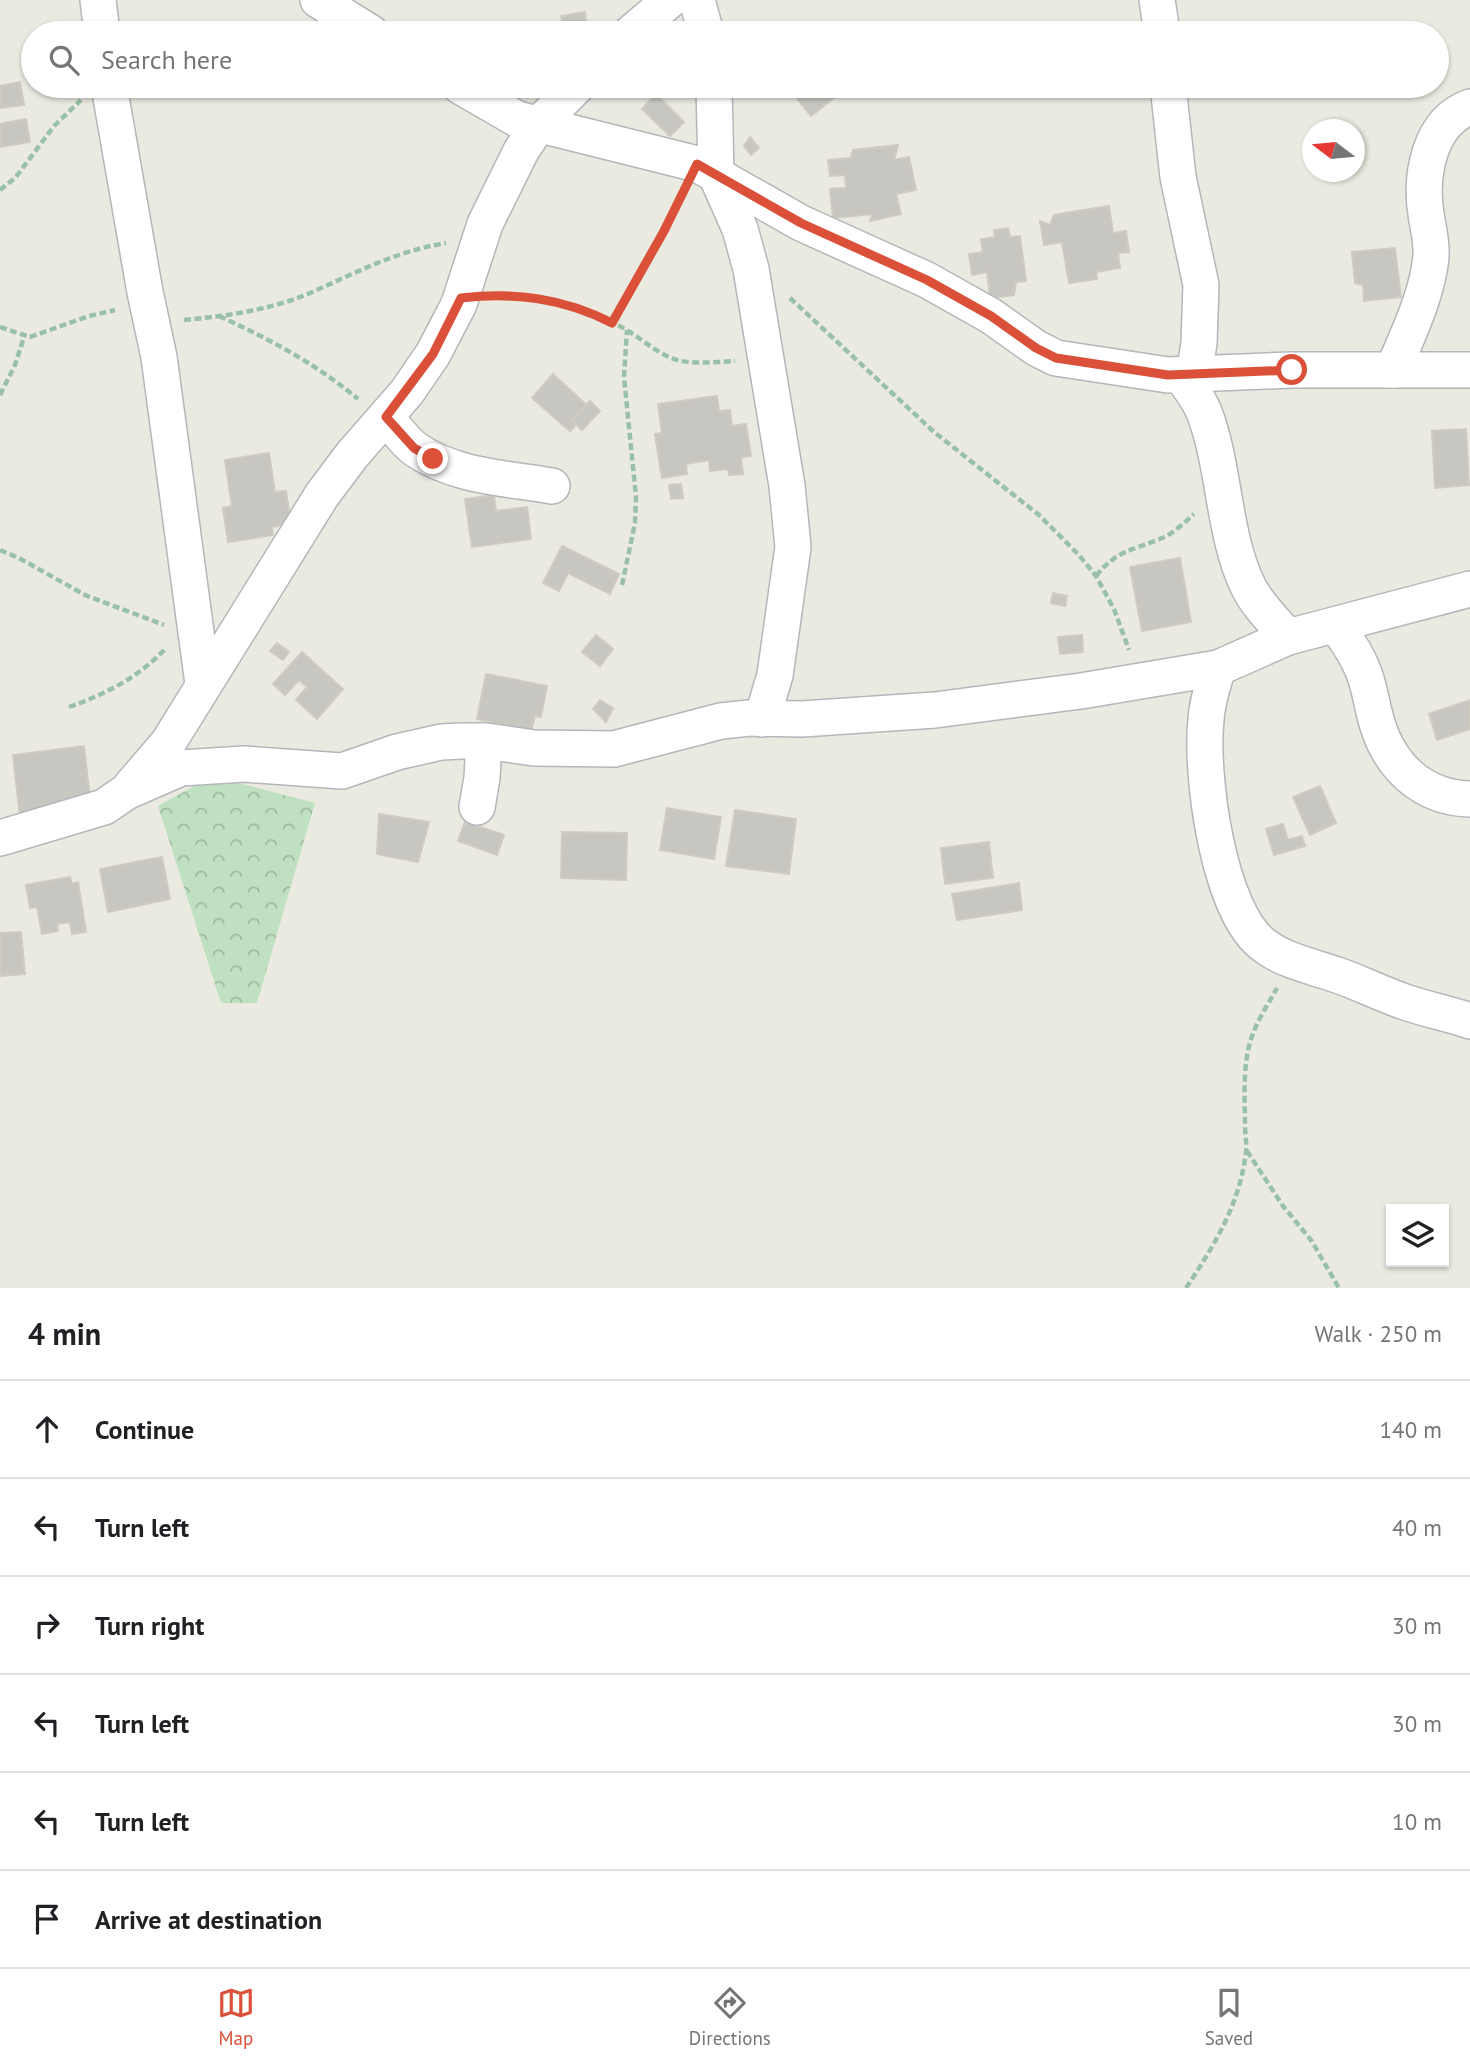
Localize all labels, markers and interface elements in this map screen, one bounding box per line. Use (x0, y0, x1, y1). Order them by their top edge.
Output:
search box (21, 21, 1449, 98)
icon: search (45, 41, 83, 79)
text: Search here (101, 43, 232, 76)
north arrow (1302, 119, 1365, 182)
route start (1276, 354, 1307, 385)
route end (417, 443, 448, 474)
map controls (1386, 1204, 1449, 1267)
button: layers (1386, 1204, 1449, 1267)
text: 4 min (28, 1314, 101, 1353)
text: Walk · 250 m (1315, 1319, 1442, 1348)
icon: ahead (28, 1410, 66, 1448)
text: Continue (95, 1413, 194, 1446)
text: 140 m (1380, 1415, 1442, 1444)
icon: left (28, 1508, 66, 1546)
text: Turn left (95, 1511, 189, 1544)
text: 40 m (1392, 1513, 1442, 1542)
icon: right (28, 1606, 66, 1644)
text: Turn right (95, 1609, 204, 1642)
text: 30 m (1392, 1611, 1442, 1640)
icon: left (28, 1704, 66, 1742)
text: Turn left (95, 1707, 189, 1740)
text: 30 m (1392, 1709, 1442, 1738)
icon: left (28, 1802, 66, 1840)
text: Turn left (95, 1805, 189, 1838)
text: 10 m (1392, 1807, 1442, 1836)
icon: arrive (28, 1900, 66, 1938)
text: Arrive at destination (95, 1903, 322, 1936)
tab: Map (217, 1984, 255, 2050)
tab: Directions (689, 1984, 771, 2050)
tab: Saved (1205, 1984, 1253, 2050)

